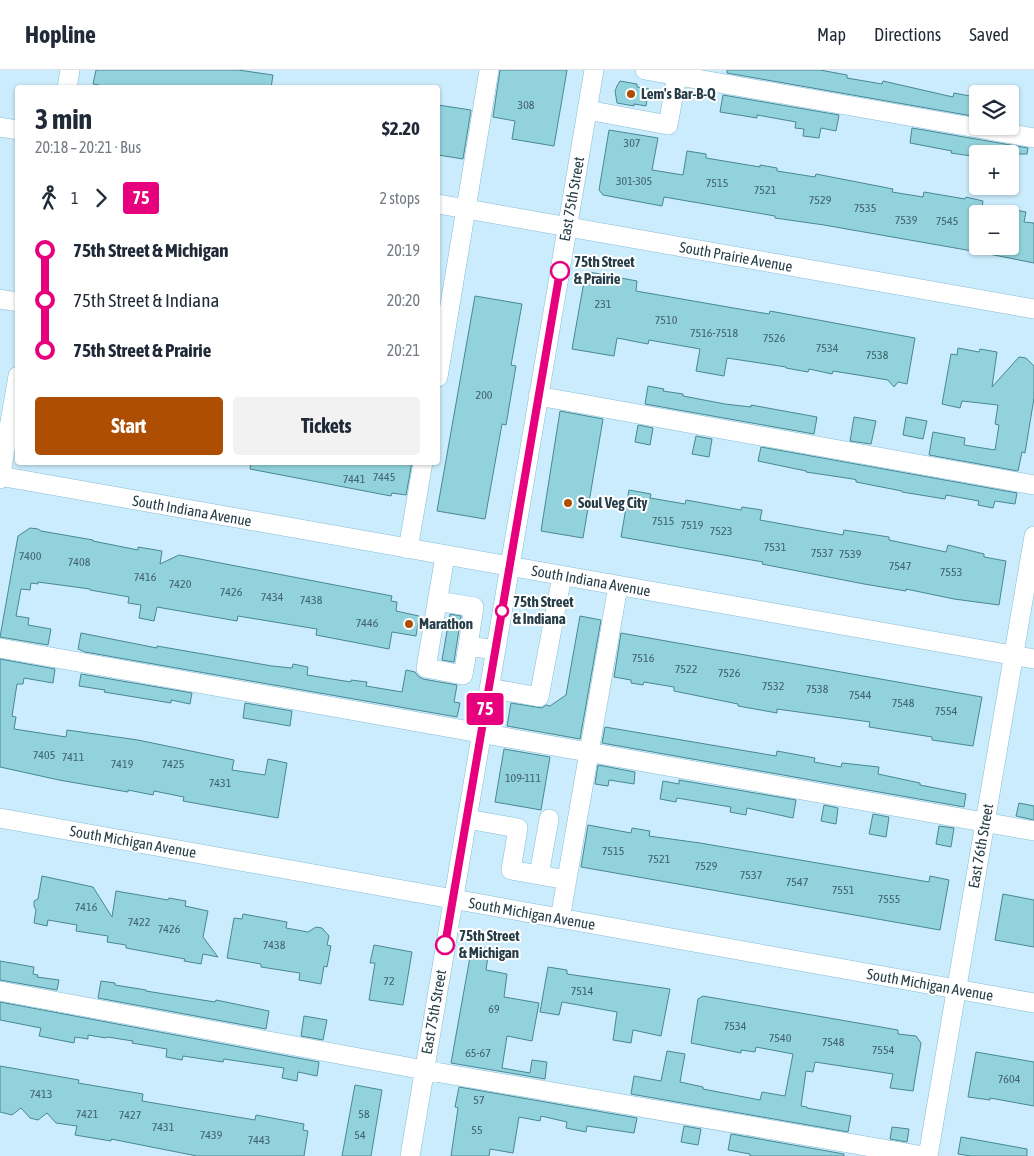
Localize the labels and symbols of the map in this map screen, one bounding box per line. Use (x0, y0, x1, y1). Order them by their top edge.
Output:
place label: Lem's Bar-B-Q (641, 85, 716, 102)
marker: Lem's Bar-B-Q (625, 88, 637, 100)
house number: 308 (518, 98, 535, 112)
house number: 307 (624, 136, 641, 150)
street label: East 75th Street (556, 155, 587, 243)
house number: 301-305 (616, 174, 652, 188)
house number: 7515 (706, 176, 728, 190)
house number: 7521 (754, 183, 777, 197)
house number: 7529 (809, 193, 832, 207)
house number: 7535 (854, 201, 876, 215)
house number: 7539 (895, 213, 918, 227)
house number: 7545 (936, 214, 958, 228)
street label: South Prairie Avenue (678, 238, 794, 275)
place label: 75th Street & Prairie (574, 253, 635, 287)
marker: 75th Street & Prairie (550, 261, 570, 281)
house number: 231 (595, 297, 612, 311)
house number: 7510 (655, 313, 678, 327)
house number: 7516-7518 (690, 326, 738, 340)
house number: 7526 (763, 331, 786, 345)
house number: 7534 (816, 341, 839, 355)
house number: 7538 (866, 348, 889, 362)
house number: 200 (476, 388, 493, 402)
house number: 7445 (373, 470, 395, 484)
house number: 7441 (343, 472, 366, 486)
street label: South Indiana Avenue (131, 492, 253, 529)
place label: Soul Veg City (578, 494, 648, 511)
marker: Soul Veg City (562, 497, 574, 509)
house number: 7515 (652, 514, 674, 528)
house number: 7519 (681, 518, 704, 532)
house number: 7523 (710, 524, 732, 538)
house number: 7531 (764, 540, 787, 554)
house number: 7537 (811, 546, 834, 560)
house number: 7539 (839, 547, 862, 561)
house number: 7400 (19, 549, 42, 563)
house number: 7408 (68, 555, 91, 569)
house number: 7547 (889, 559, 912, 573)
street label: South Indiana Avenue (530, 562, 652, 599)
house number: 7553 (940, 565, 962, 579)
house number: 7416 (134, 570, 157, 584)
house number: 7420 (169, 577, 192, 591)
house number: 7426 (220, 585, 243, 599)
house number: 7434 (261, 590, 284, 604)
house number: 7438 (300, 593, 323, 607)
place label: 75th Street & Indiana (513, 593, 574, 627)
marker: 75th Street & Indiana (495, 604, 509, 618)
place label: Marathon (419, 615, 473, 632)
house number: 7446 (356, 616, 379, 630)
marker: Marathon (403, 618, 415, 630)
house number: 7516 (632, 651, 655, 665)
house number: 7522 (675, 662, 697, 676)
house number: 7526 (718, 666, 741, 680)
house number: 7532 (762, 679, 784, 693)
house number: 7538 (806, 682, 829, 696)
house number: 7544 (849, 688, 872, 702)
line badge: 75 (462, 693, 508, 725)
house number: 7548 (892, 696, 915, 710)
house number: 7554 (935, 704, 958, 718)
house number: 7405 (33, 748, 55, 762)
house number: 7411 (62, 750, 85, 764)
house number: 7419 (111, 757, 134, 771)
house number: 7425 (162, 757, 184, 771)
house number: 109-111 (505, 771, 541, 785)
house number: 7431 (209, 776, 232, 790)
street label: East 76th Street (965, 802, 996, 890)
street label: South Michigan Avenue (69, 822, 198, 861)
house number: 7515 (602, 844, 624, 858)
house number: 7521 (648, 852, 671, 866)
house number: 7529 (695, 859, 718, 873)
house number: 7537 (740, 868, 763, 882)
house number: 7547 (786, 875, 809, 889)
house number: 7551 (832, 883, 855, 897)
house number: 7555 (878, 892, 900, 906)
street label: South Michigan Avenue (468, 894, 597, 933)
house number: 7416 (75, 900, 98, 914)
house number: 7422 (128, 915, 150, 929)
house number: 7426 (158, 922, 181, 936)
place label: 75th Street & Michigan (459, 927, 520, 961)
marker: 75th Street & Michigan (435, 935, 455, 955)
house number: 7438 (263, 938, 286, 952)
street label: South Michigan Avenue (866, 965, 995, 1004)
street label: East 75th Street (418, 968, 449, 1056)
house number: 72 (383, 974, 395, 988)
house number: 7514 (571, 984, 594, 998)
house number: 69 (488, 1002, 500, 1016)
house number: 7534 (724, 1019, 747, 1033)
house number: 7540 (769, 1031, 792, 1045)
house number: 7548 (822, 1035, 845, 1049)
house number: 7554 (872, 1043, 895, 1057)
house number: 65-67 (465, 1046, 491, 1060)
house number: 7604 (998, 1072, 1021, 1086)
house number: 7413 (30, 1087, 52, 1101)
house number: 57 (473, 1093, 485, 1107)
house number: 7421 (76, 1107, 99, 1121)
house number: 58 (358, 1107, 370, 1121)
house number: 7427 (119, 1108, 142, 1122)
house number: 7431 (152, 1120, 175, 1134)
house number: 55 (471, 1123, 483, 1137)
house number: 7439 (200, 1128, 223, 1142)
house number: 54 (354, 1128, 366, 1142)
house number: 7443 (248, 1133, 270, 1147)

